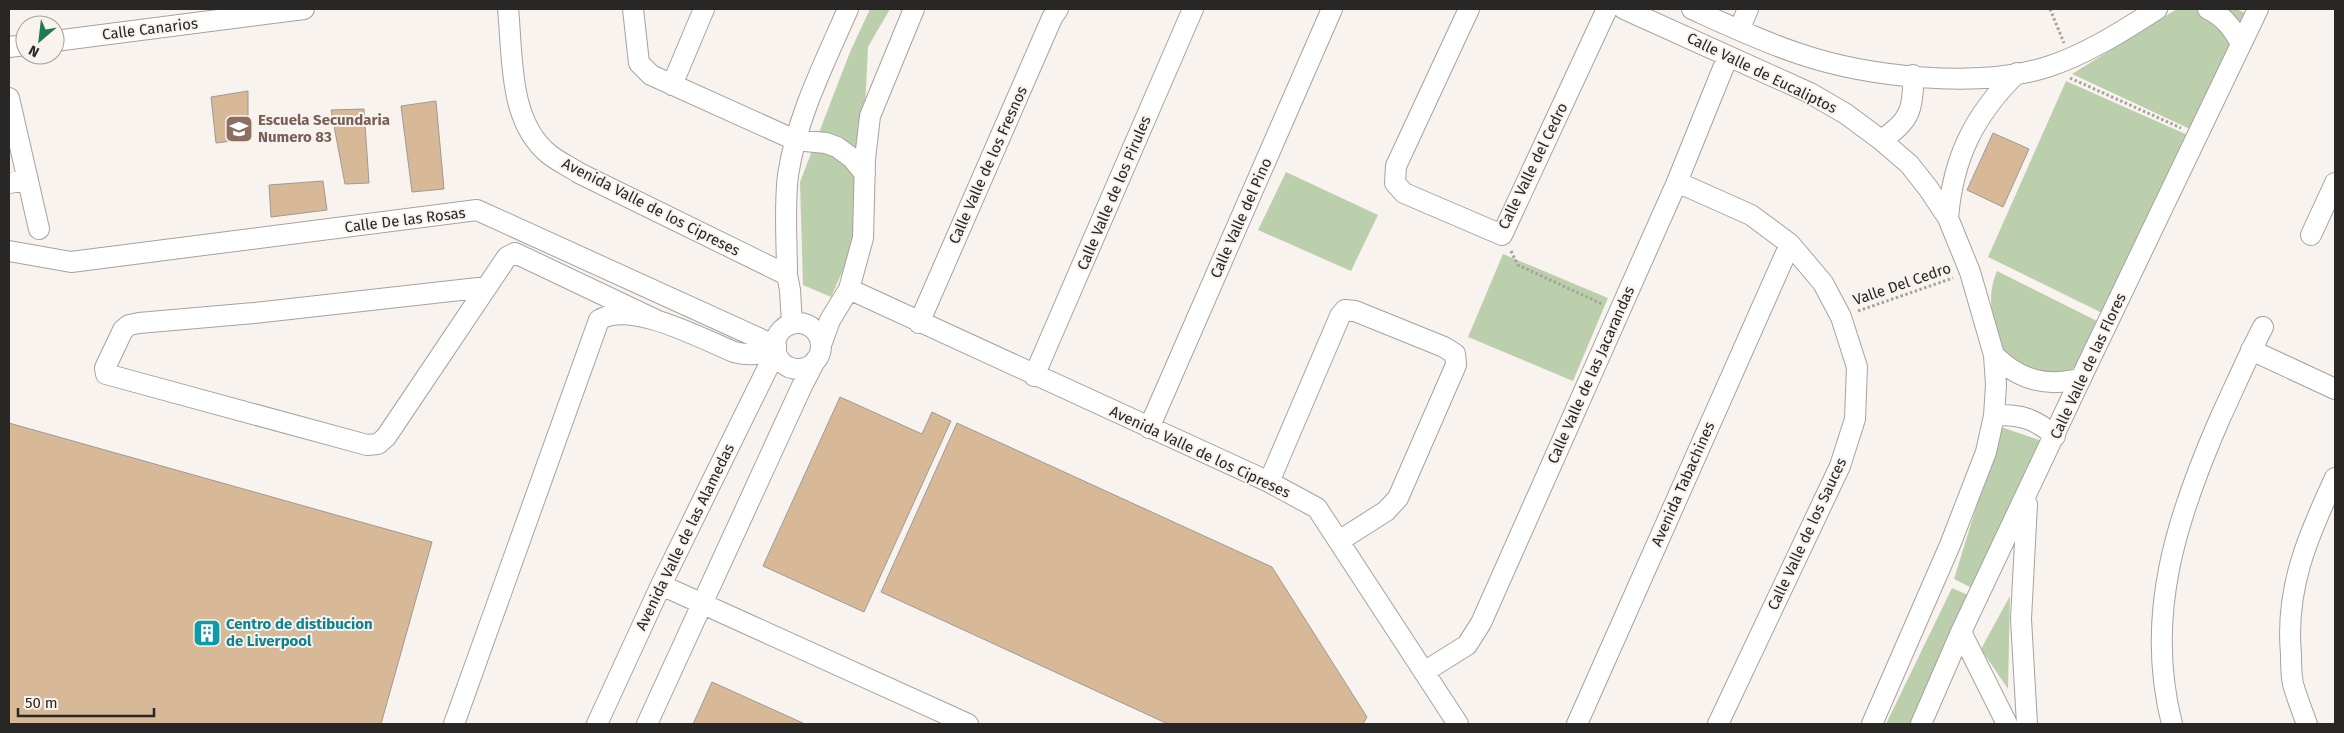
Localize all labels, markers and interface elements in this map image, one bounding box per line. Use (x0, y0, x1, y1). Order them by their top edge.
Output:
street label: Calle Canarios (101, 14, 199, 44)
north arrow (15, 15, 65, 65)
street label: Calle Valle de Eucaliptos (1684, 29, 1840, 117)
text: N (26, 41, 42, 61)
street label: Calle Valle de los Fresnos (945, 83, 1031, 247)
street label: Calle Valle del Cedro (1495, 100, 1571, 232)
place label: Escuela Secundaria Numero 83 (258, 111, 390, 146)
street label: Calle Valle de los Pirules (1073, 113, 1155, 273)
school or university icon: Escuela Secundaria Numero 83 (224, 114, 254, 144)
street label: Avenida Valle de los Cipreses (559, 154, 743, 260)
street label: Calle Valle del Pino (1206, 155, 1276, 281)
street label: Calle De las Rosas (343, 204, 467, 236)
street label: Valle Del Cedro (1851, 259, 1953, 309)
street label: Calle Valle de las Jacarandas (1544, 284, 1638, 466)
street label: Calle Valle de las Flores (2046, 290, 2130, 442)
street label: Avenida Valle de los Cipreses (1107, 402, 1293, 502)
street label: Avenida Tabachines (1647, 419, 1719, 549)
street label: Avenida Valle de las Alamedas (632, 441, 738, 633)
street label: Calle Valle de los Sauces (1764, 455, 1850, 613)
place label: Centro de distibucion de Liverpool (226, 615, 373, 650)
building icon: Centro de distibucion de Liverpool (192, 618, 222, 648)
scale bar (18, 686, 154, 718)
text: 50 m (25, 694, 58, 712)

